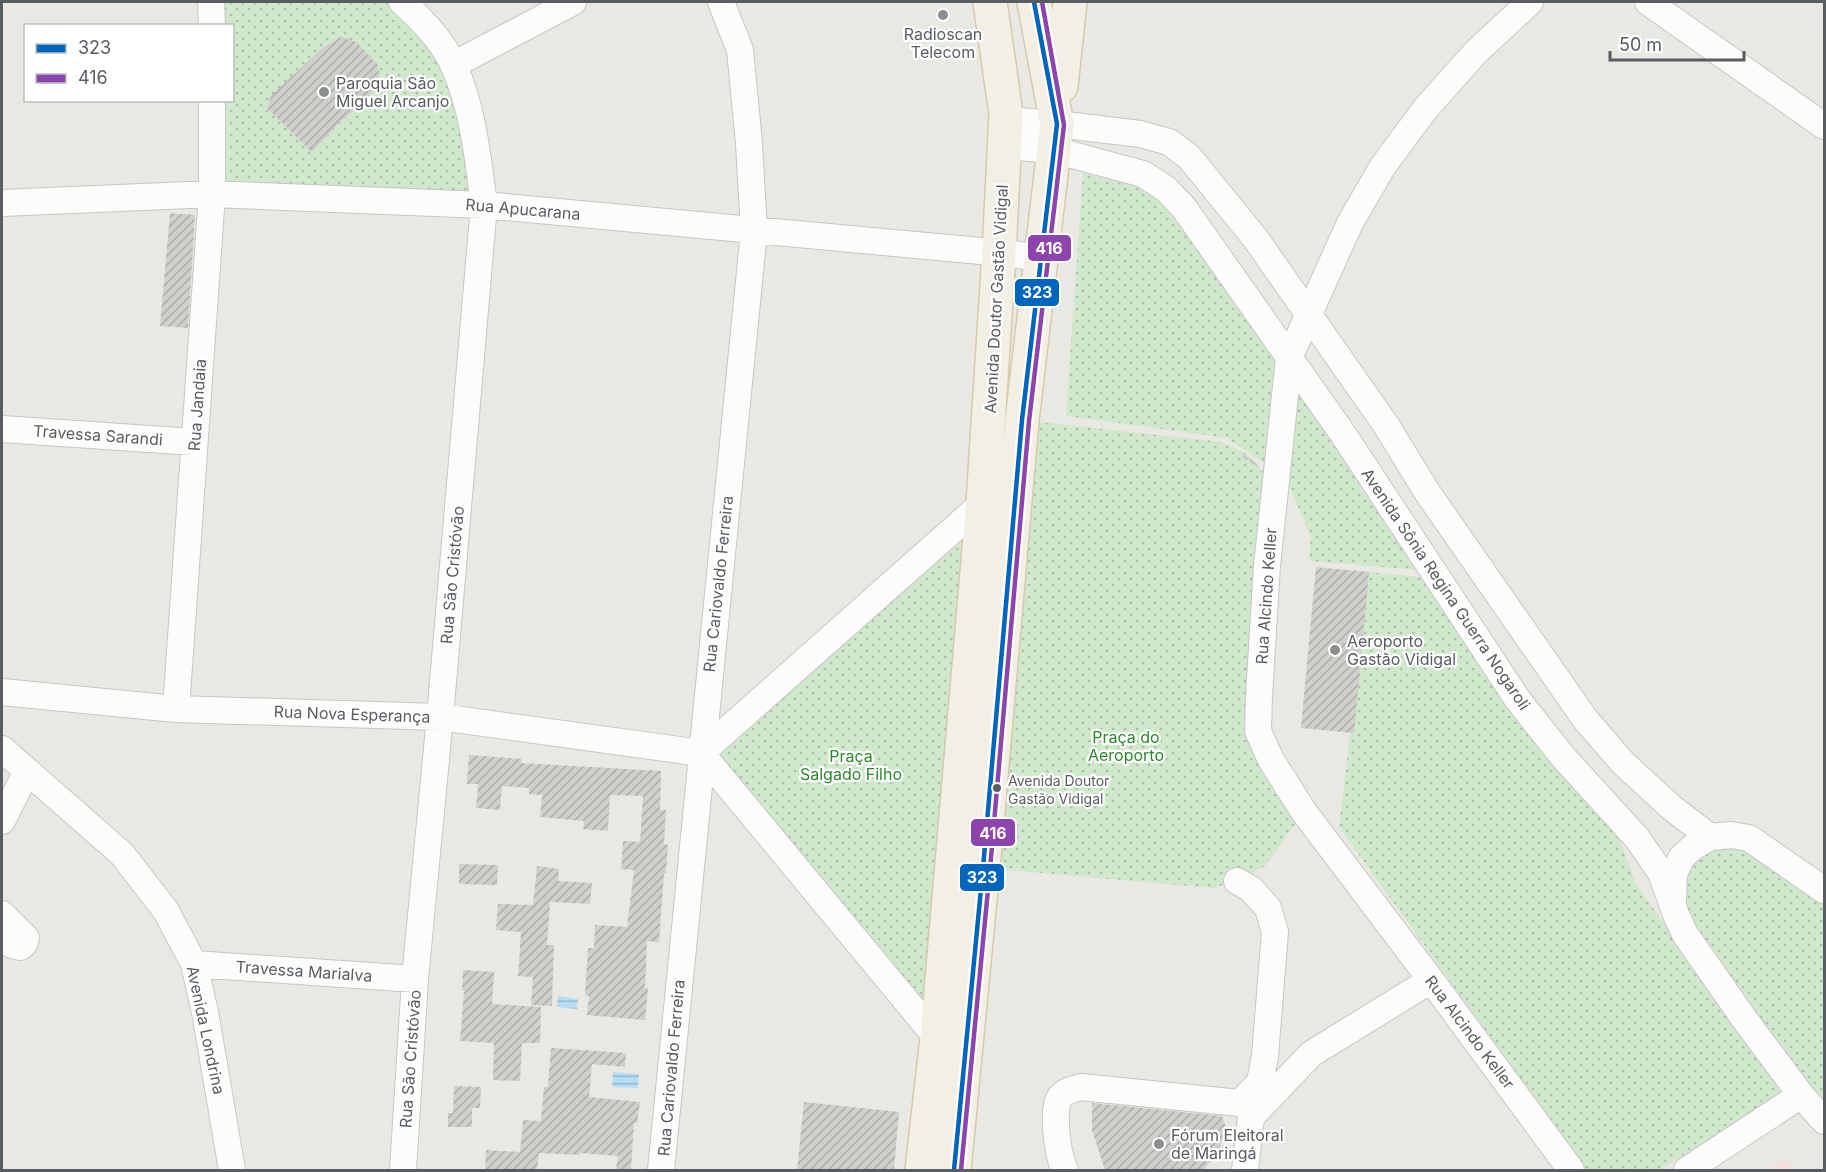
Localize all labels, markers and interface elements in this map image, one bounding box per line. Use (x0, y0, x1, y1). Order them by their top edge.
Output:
marker: Radioscan Telecom (936, 8, 950, 22)
legend (24, 24, 234, 102)
place label: Radioscan Telecom (904, 24, 982, 62)
scale bar (1610, 24, 1744, 62)
text: 50 m (1619, 34, 1662, 55)
text: 323 (78, 37, 111, 58)
text: 416 (78, 67, 108, 88)
place label: Paroquia São Miguel Arcanjo (336, 73, 449, 111)
marker: Paroquia São Miguel Arcanjo (317, 85, 331, 99)
street label: Avenida Doutor Gastão Vidigal (980, 184, 1012, 414)
street label: Rua Apucarana (465, 194, 581, 224)
line badge: 416 (1027, 234, 1072, 262)
text: 416 (1035, 238, 1063, 258)
line badge: 323 (1014, 278, 1060, 307)
text: 323 (1022, 282, 1052, 302)
street label: Rua Jandaia (184, 358, 210, 452)
street label: Travessa Sarandi (32, 420, 164, 450)
street label: Avenida Sônia Regina Guerra Nogaroli (1357, 464, 1535, 714)
street label: Rua Cariovaldo Ferreira (699, 495, 737, 673)
street label: Rua São Cristóvão (436, 505, 468, 645)
street label: Rua Alcindo Keller (1251, 527, 1281, 665)
place label: Aeroporto Gastão Vidigal (1347, 631, 1456, 669)
marker: Aeroporto Gastão Vidigal (1328, 643, 1342, 657)
street label: Rua Nova Esperança (273, 701, 431, 727)
park label: Praça do Aeroporto (1088, 727, 1164, 765)
park label: Praça Salgado Filho (800, 746, 902, 784)
place label: Avenida Doutor Gastão Vidigal (1008, 772, 1109, 807)
marker: Avenida Doutor Gastão Vidigal (991, 782, 1003, 794)
line badge: 416 (970, 818, 1016, 847)
text: 416 (979, 823, 1007, 843)
line badge: 323 (959, 863, 1005, 892)
text: 323 (967, 867, 997, 887)
street label: Travessa Marialva (235, 956, 373, 986)
street label: Avenida Londrina (183, 964, 229, 1096)
street label: Rua Alcindo Keller (1421, 971, 1519, 1093)
street label: Rua Cariovaldo Ferreira (653, 979, 689, 1157)
street label: Rua São Cristóvão (395, 989, 425, 1129)
place label: Fórum Eleitoral de Maringá (1171, 1125, 1284, 1163)
marker: Fórum Eleitoral de Maringá (1152, 1137, 1166, 1151)

